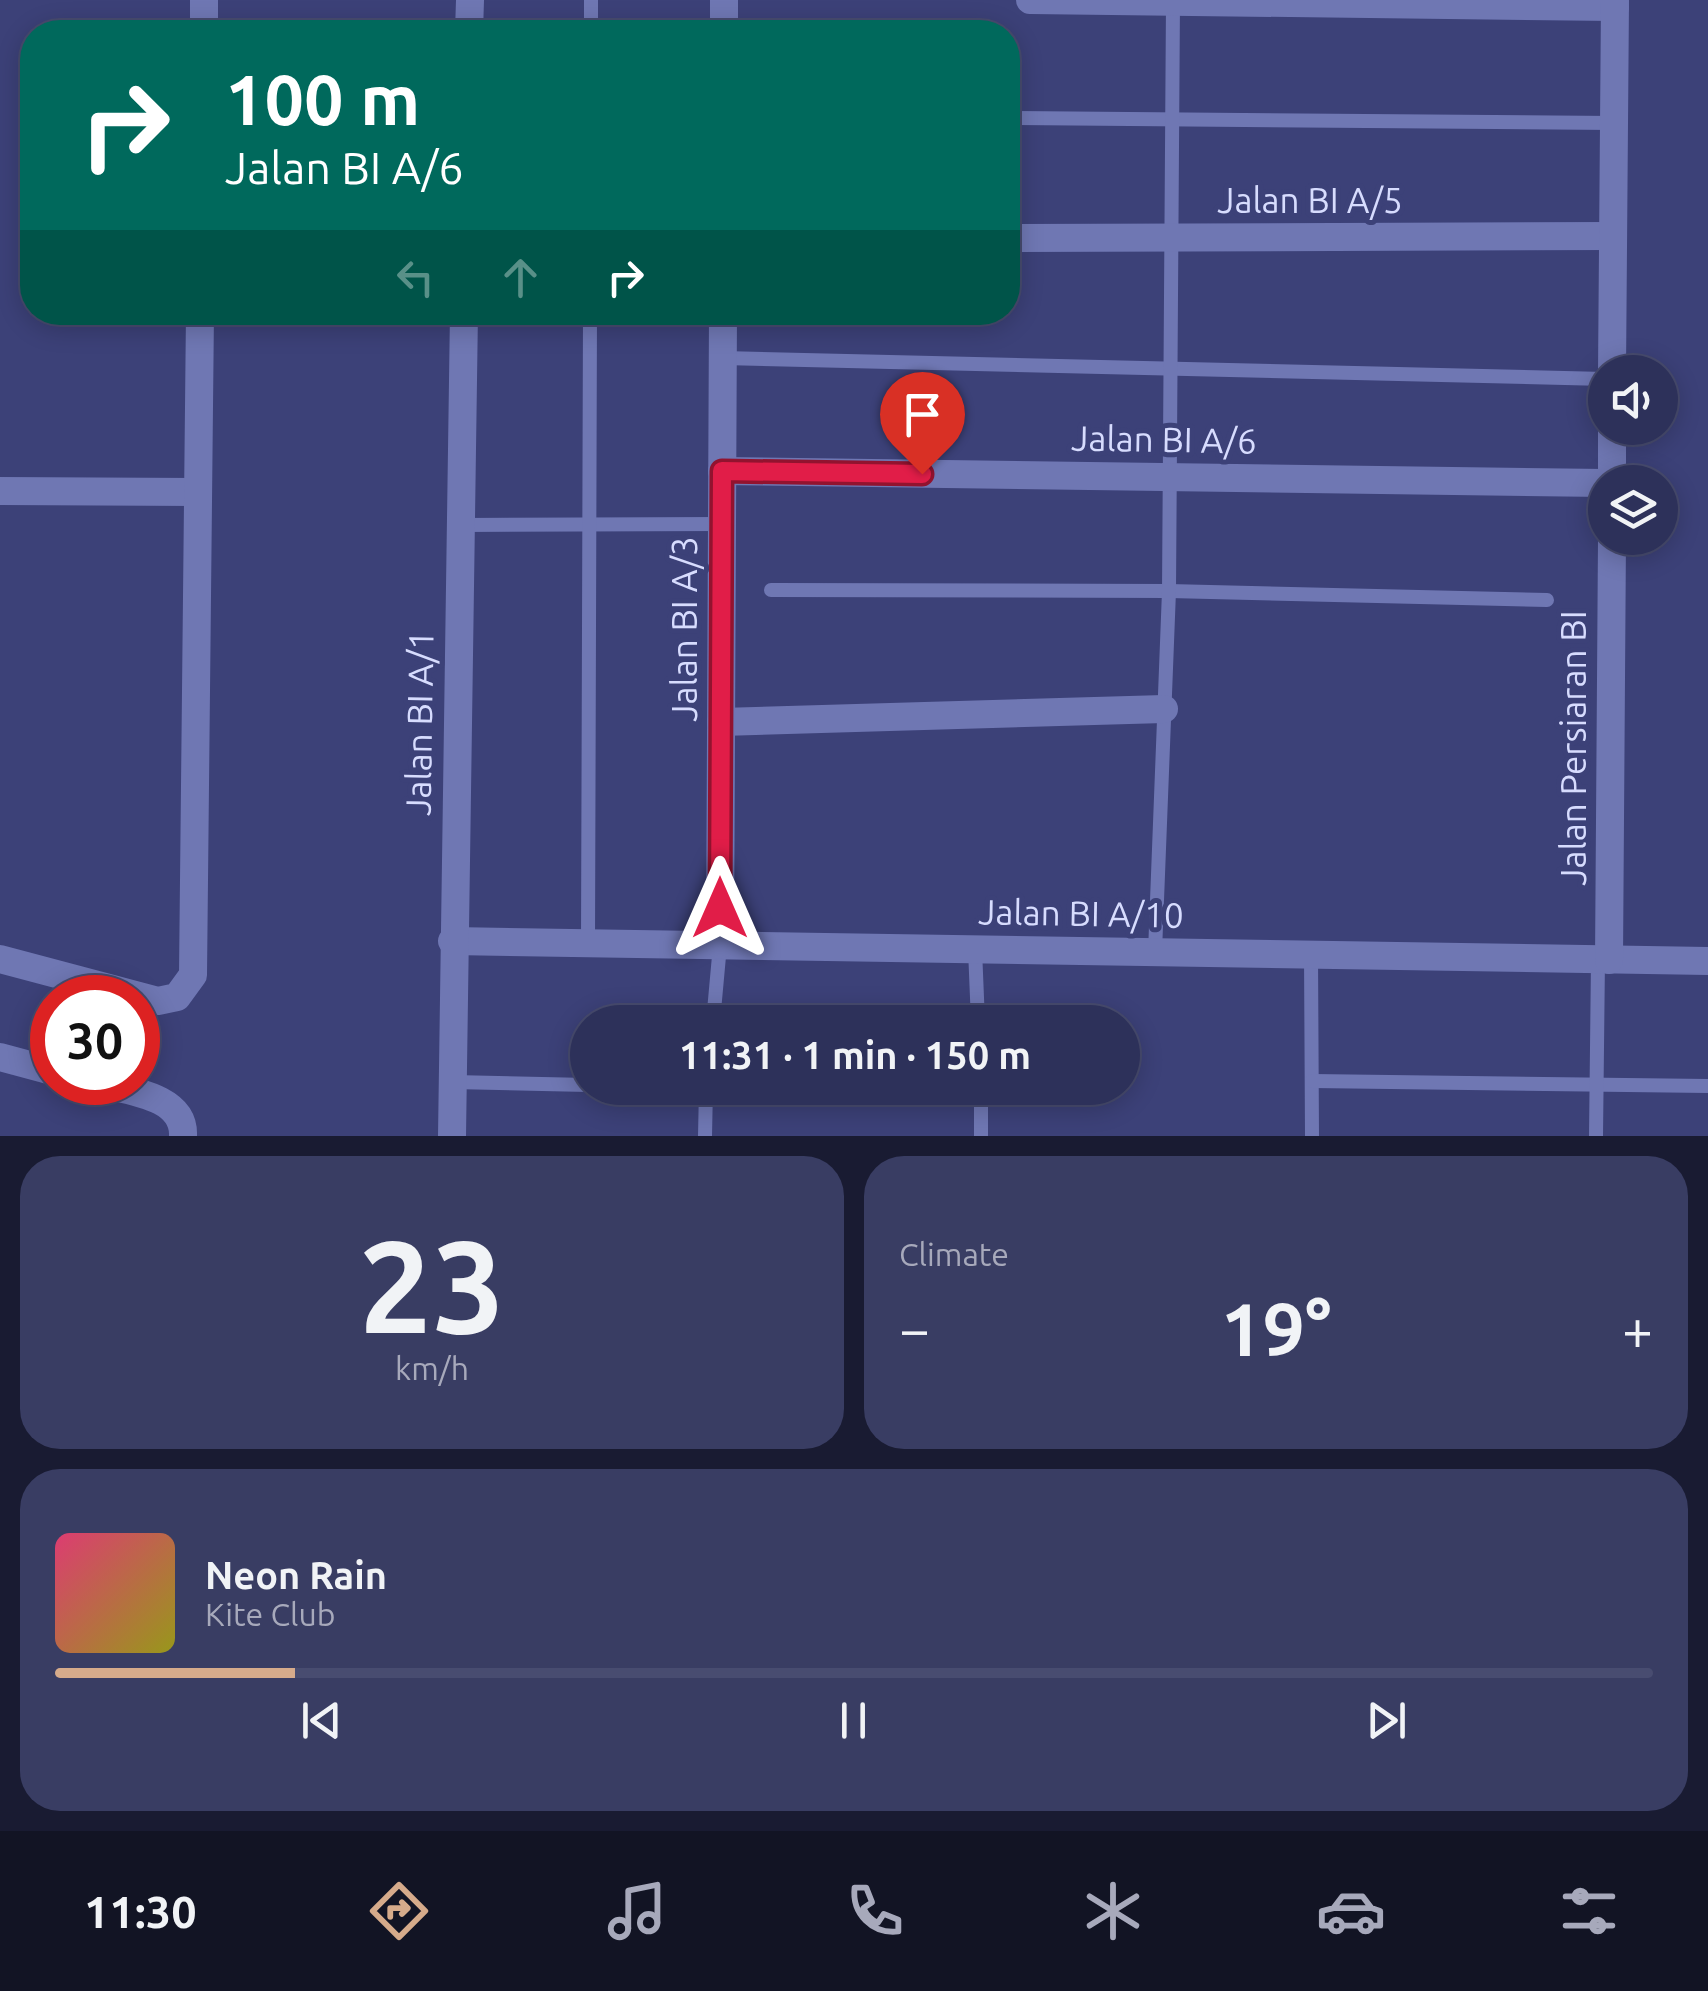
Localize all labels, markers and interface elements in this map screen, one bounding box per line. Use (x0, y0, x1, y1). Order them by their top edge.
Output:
icon: right (60, 60, 190, 190)
text: 100 m (225, 60, 420, 138)
text: Jalan BI A/6 (225, 142, 464, 193)
street label: Jalan BI A/5 (1217, 180, 1403, 220)
icon: left (388, 250, 443, 305)
icon: ahead (493, 250, 548, 305)
icon: right (598, 250, 653, 305)
map controls (1588, 355, 1678, 555)
button: sound (1588, 355, 1678, 445)
pin (880, 372, 965, 475)
icon: arrive (895, 387, 950, 442)
street label: Jalan BI A/6 (1071, 417, 1257, 461)
button: layers (1588, 465, 1678, 555)
street label: Jalan BI A/3 (664, 536, 704, 722)
street label: Jalan Persiaran BI (1553, 610, 1593, 886)
street label: Jalan BI A/1 (397, 630, 441, 816)
position arrow (668, 856, 772, 960)
street label: Jalan BI A/10 (978, 891, 1184, 935)
speed limit sign: 30 (30, 975, 160, 1105)
text: 11:31 · 1 min · 150 m (679, 1034, 1031, 1076)
text: 23 (359, 1212, 505, 1358)
text: Climate (899, 1236, 1009, 1272)
text: 19° (1220, 1286, 1332, 1370)
text: − (899, 1298, 930, 1359)
text: + (1622, 1298, 1653, 1359)
text: km/h (395, 1350, 469, 1386)
text: Neon Rain (205, 1554, 387, 1596)
text: Kite Club (205, 1596, 335, 1632)
icon: previous (294, 1693, 349, 1748)
icon: pause (826, 1693, 881, 1748)
icon: next (1359, 1693, 1414, 1748)
icon: directions (364, 1876, 434, 1946)
icon: music (602, 1876, 672, 1946)
icon: phone (840, 1876, 910, 1946)
icon: climate (1078, 1876, 1148, 1946)
icon: car (1316, 1876, 1386, 1946)
icon: filters (1554, 1876, 1624, 1946)
text: 11:30 (84, 1886, 197, 1937)

